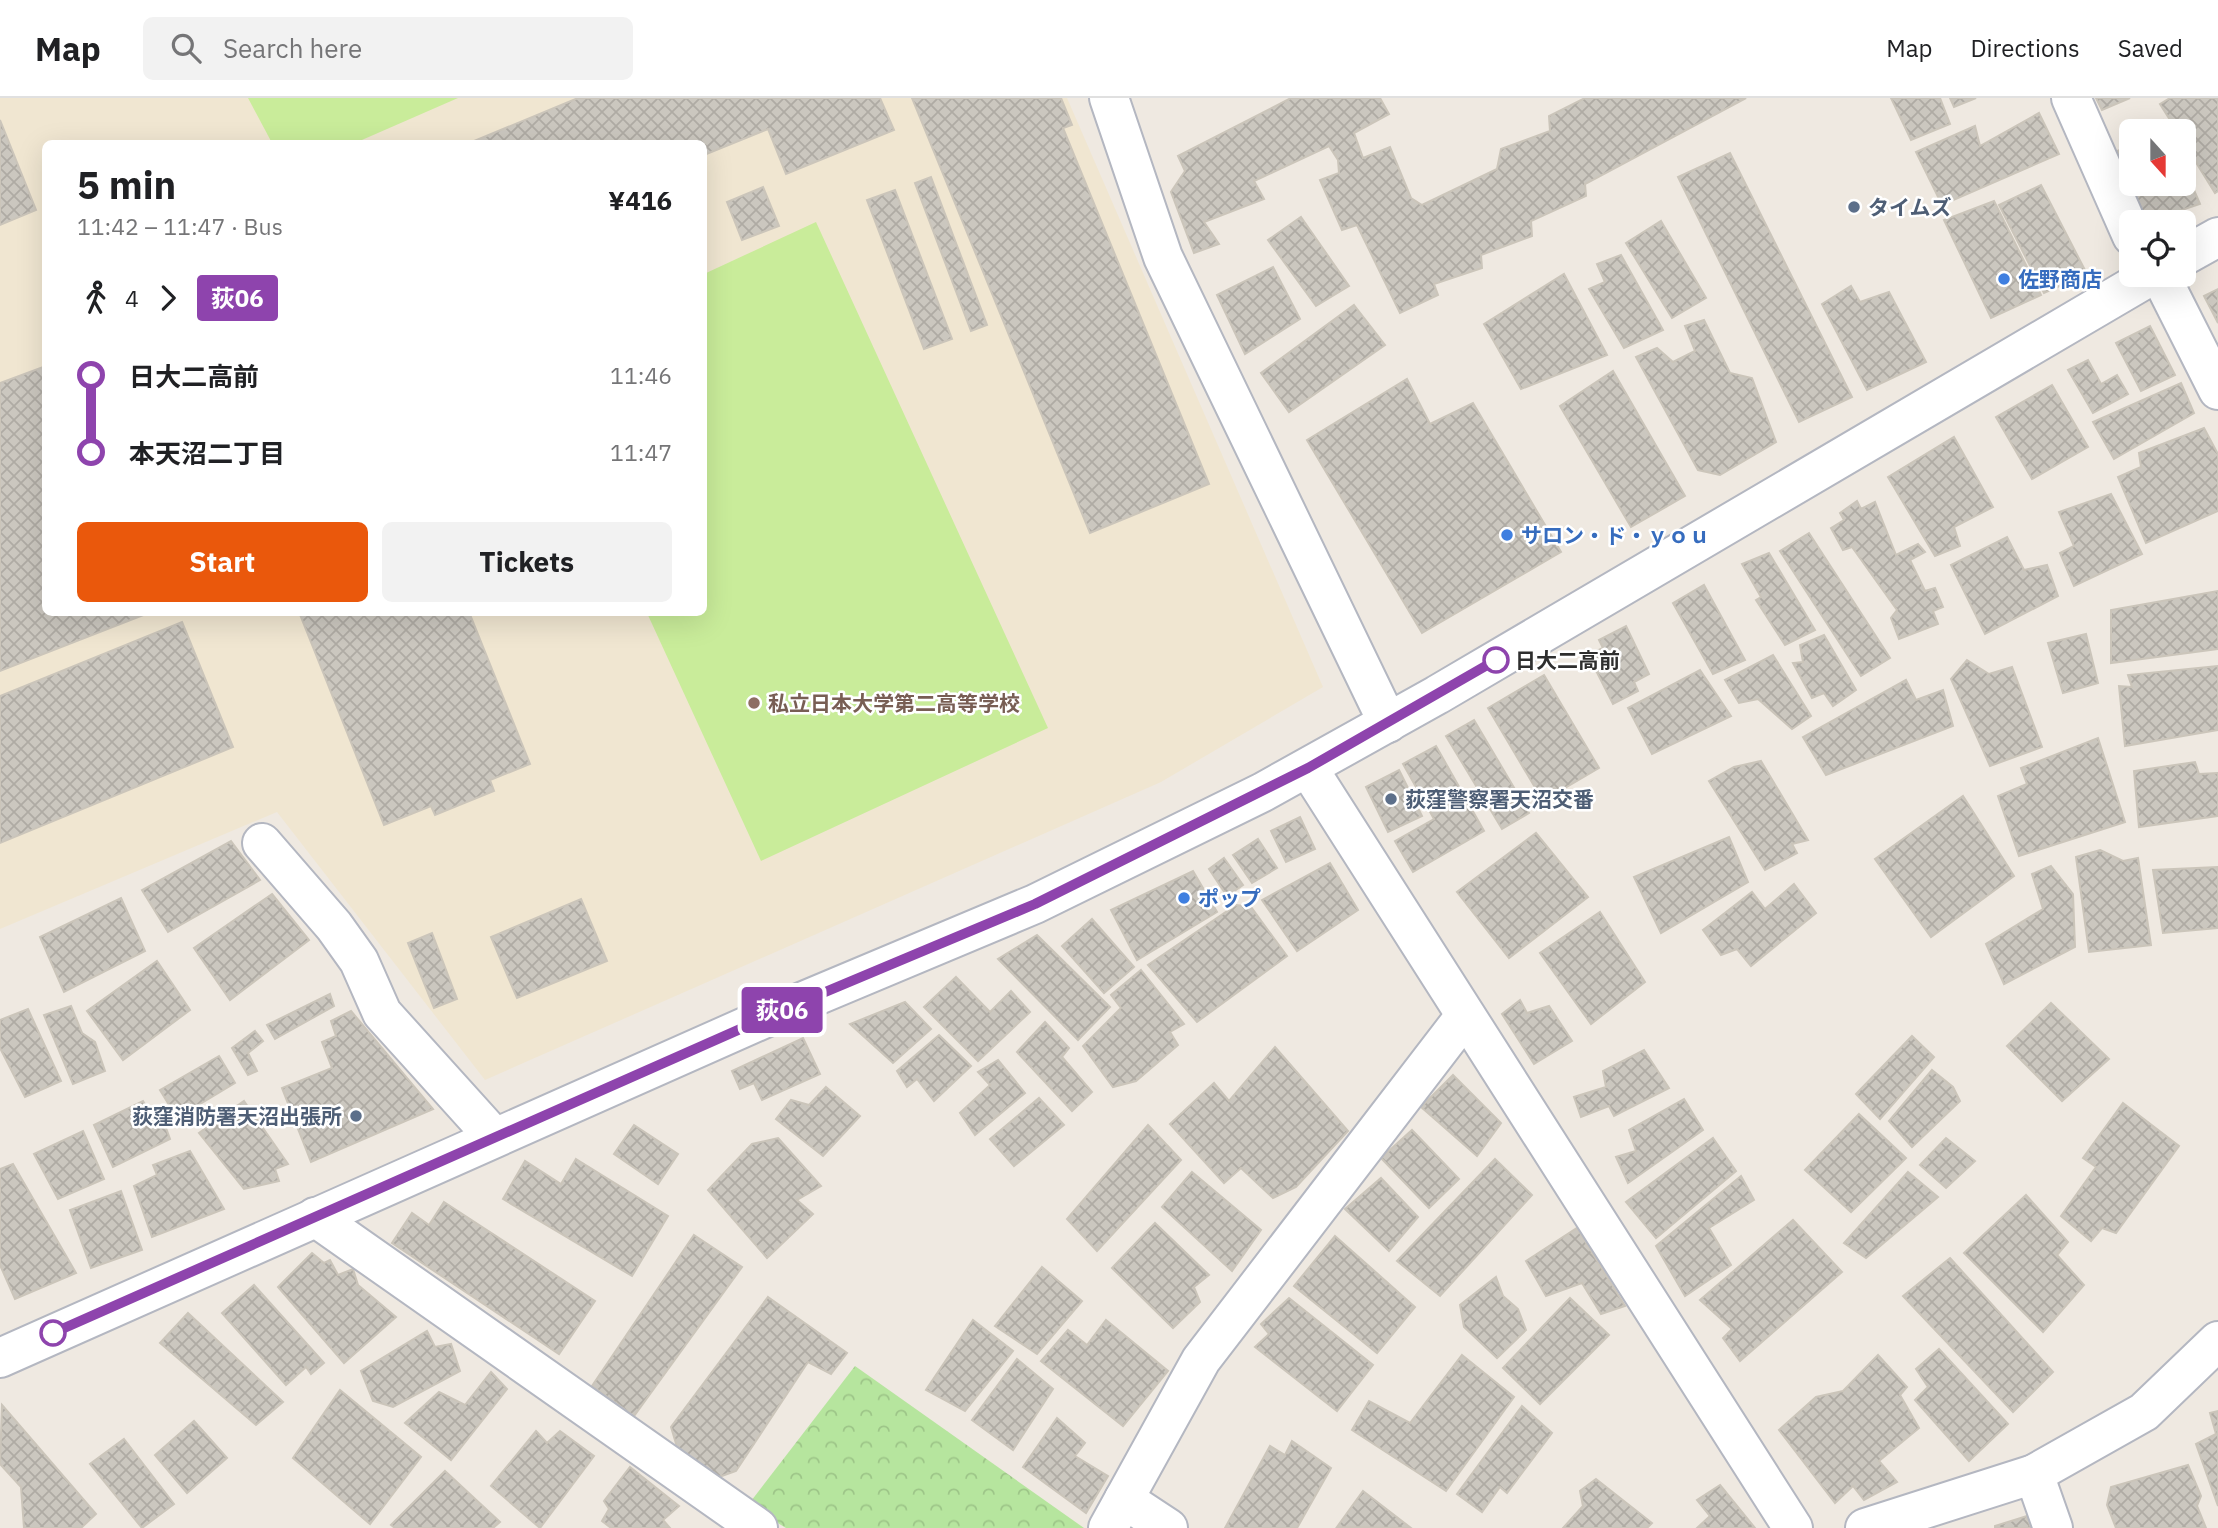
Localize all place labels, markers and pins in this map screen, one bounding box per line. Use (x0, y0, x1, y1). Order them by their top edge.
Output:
place label: タイムズ (1868, 193, 1952, 221)
marker: タイムズ (1846, 199, 1862, 215)
place label: 佐野商店 (2018, 265, 2102, 293)
marker: 佐野商店 (1996, 271, 2012, 287)
place label: サロン・ド・ｙｏｕ (1521, 521, 1710, 549)
marker: サロン・ド・ｙｏｕ (1499, 527, 1515, 543)
place label: 日大二高前 (1515, 646, 1620, 674)
marker: 日大二高前 (1483, 647, 1509, 673)
place label: 私立日本大学第二高等学校 (768, 689, 1020, 717)
marker: 私立日本大学第二高等学校 (746, 695, 762, 711)
place label: 荻窪警察署天沼交番 (1405, 785, 1594, 813)
marker: 荻窪警察署天沼交番 (1383, 791, 1399, 807)
place label: ポップ (1198, 884, 1261, 912)
marker: ポップ (1176, 890, 1192, 906)
place label: 荻窪消防署天沼出張所 (132, 1102, 342, 1130)
marker: 荻窪消防署天沼出張所 (348, 1108, 364, 1124)
unlabelled marker (40, 1320, 66, 1346)

